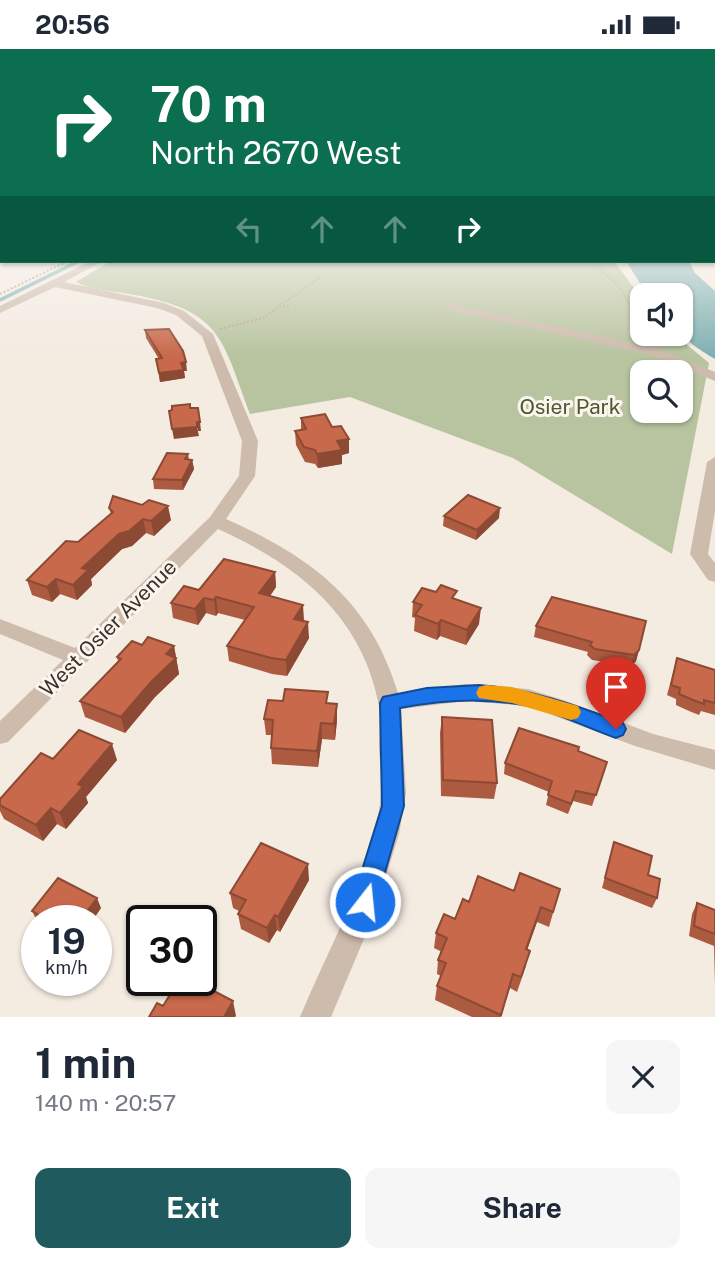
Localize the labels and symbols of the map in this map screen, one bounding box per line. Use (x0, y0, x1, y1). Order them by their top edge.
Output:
park label: Osier Park (519, 394, 621, 419)
street label: West Osier Avenue (34, 554, 182, 702)
pin (586, 657, 646, 729)
position arrow (328, 865, 402, 939)
speed limit sign: 30 (126, 905, 217, 996)

